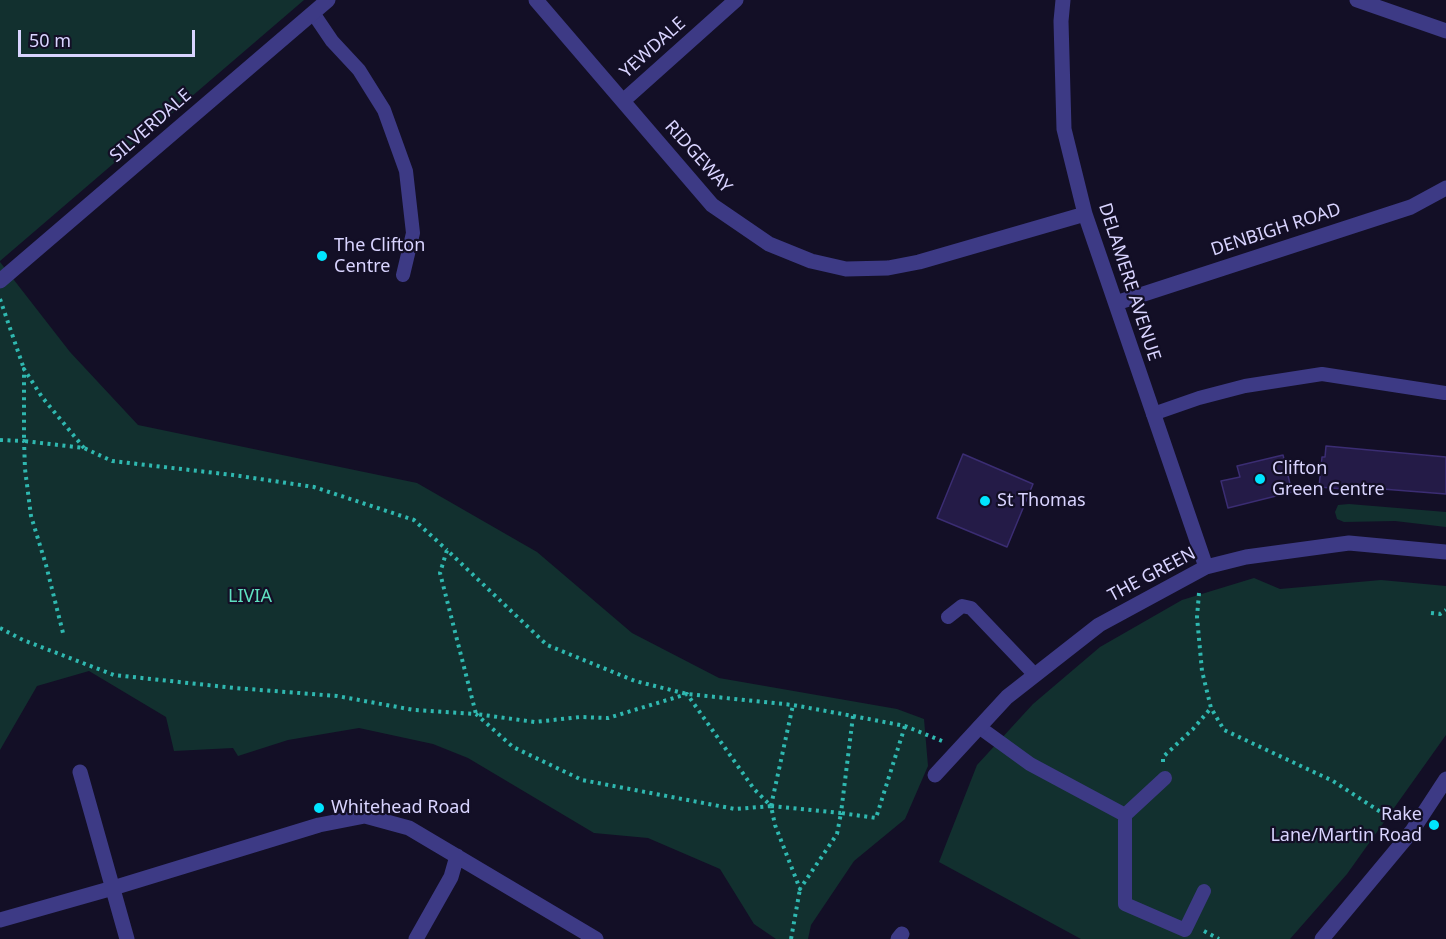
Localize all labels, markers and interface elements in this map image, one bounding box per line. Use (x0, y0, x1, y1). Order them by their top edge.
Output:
street label: YEWDALE (616, 13, 690, 83)
scale bar (21, 18, 198, 56)
text: 50 m (29, 28, 71, 52)
street label: SILVERDALE (106, 85, 196, 167)
street label: RIDGEWAY (660, 116, 736, 198)
street label: DENBIGH ROAD (1208, 199, 1344, 261)
street label: DELAMERE AVENUE (1093, 200, 1165, 364)
place label: The Clifton Centre (334, 235, 425, 278)
marker: The Clifton Centre (315, 249, 329, 263)
place label: Clifton Green Centre (1272, 458, 1385, 500)
marker: Clifton Green Centre (1253, 472, 1267, 486)
place label: St Thomas (997, 490, 1086, 512)
marker: St Thomas (978, 494, 992, 508)
street label: THE GREEN (1105, 543, 1199, 607)
park label: LIVIA (228, 586, 272, 608)
place label: Whitehead Road (331, 797, 471, 819)
marker: Whitehead Road (312, 801, 326, 815)
place label: Rake Lane/Martin Road (1270, 804, 1422, 846)
marker: Rake Lane/Martin Road (1427, 818, 1441, 832)

